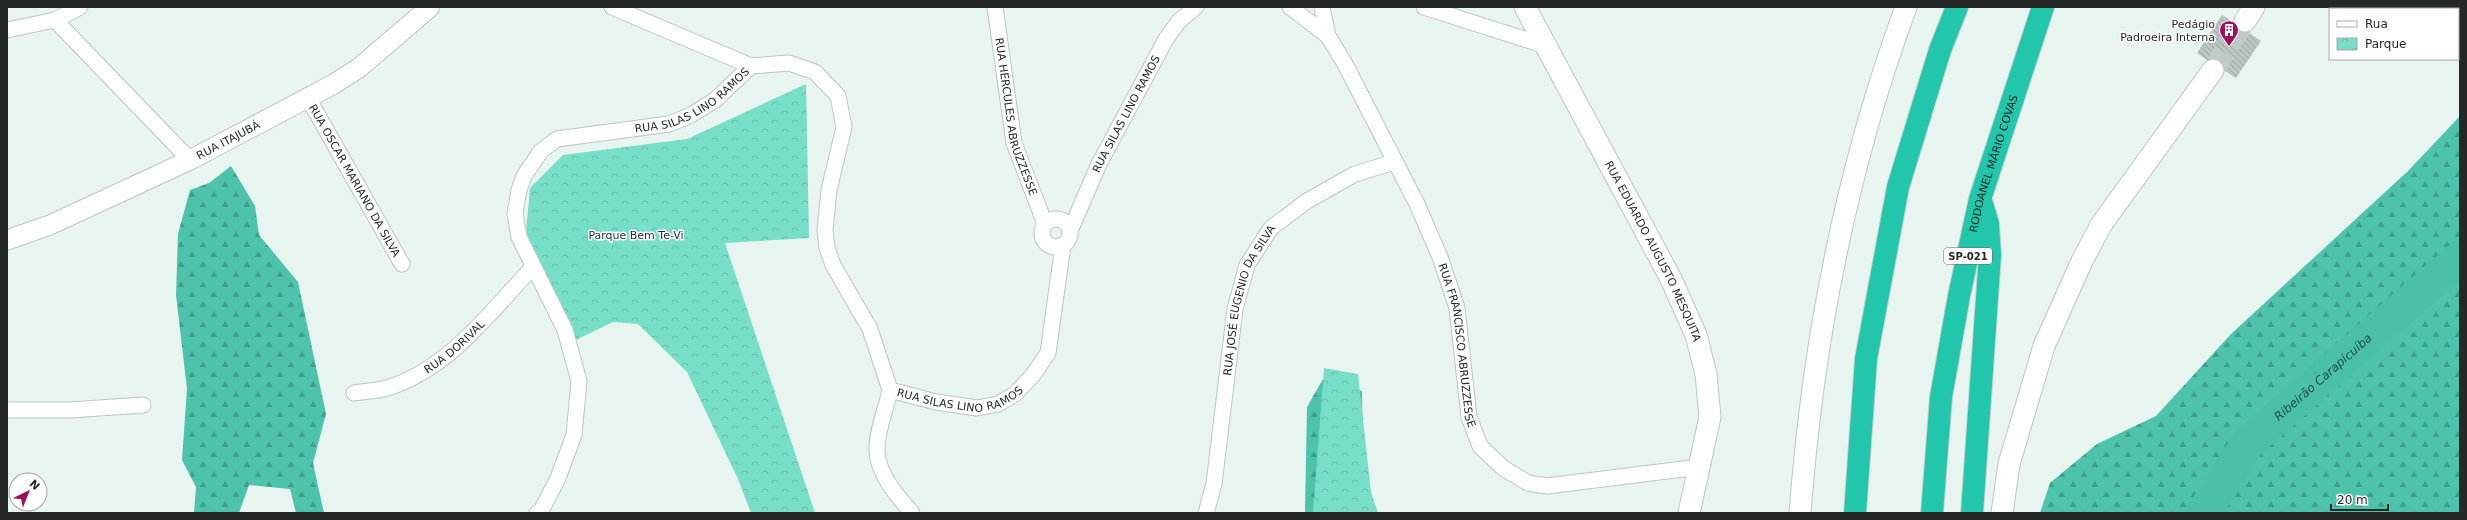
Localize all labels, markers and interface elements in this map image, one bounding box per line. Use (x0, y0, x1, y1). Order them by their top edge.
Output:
legend (2329, 8, 2459, 60)
text: Rua (2365, 17, 2388, 31)
place label: Pedágio Padroeira Interna (2120, 18, 2215, 44)
building icon: Pedágio Padroeira Interna (2218, 19, 2240, 47)
street label: RUA HERCULES ABRUZZESSE (993, 37, 1040, 197)
text: Parque (2365, 37, 2406, 51)
street label: RUA SILAS LINO RAMOS (1090, 53, 1163, 174)
street label: RUA SILAS LINO RAMOS (634, 65, 752, 135)
street label: RODOANEL MÁRIO COVAS (1966, 93, 2020, 233)
street label: RUA OSCAR MARIANO DA SILVA (306, 102, 403, 260)
street label: RUA ITAJUBÁ (194, 118, 262, 162)
street label: RUA EDUARDO AUGUSTO MESQUITA (1602, 159, 1704, 343)
street label: RUA JOSÉ EUGENIO DA SILVA (1221, 222, 1278, 376)
park label: Parque Bem Te-Vi (588, 229, 684, 242)
road number: SP-021 (1944, 248, 1992, 264)
street label: RUA FRANCISCO ABRUZZESSE (1436, 261, 1479, 429)
street label: RUA DORIVAL (422, 317, 488, 376)
water label: Ribeirão Carapicuíba (2271, 331, 2375, 424)
street label: RUA SILAS LINO RAMOS (892, 377, 1024, 397)
text: RUA SILAS LINO RAMOS (896, 383, 1026, 415)
north arrow (8, 472, 48, 512)
text: N (27, 477, 42, 493)
scale bar (2331, 486, 2388, 512)
text: 20 m (2337, 493, 2368, 507)

